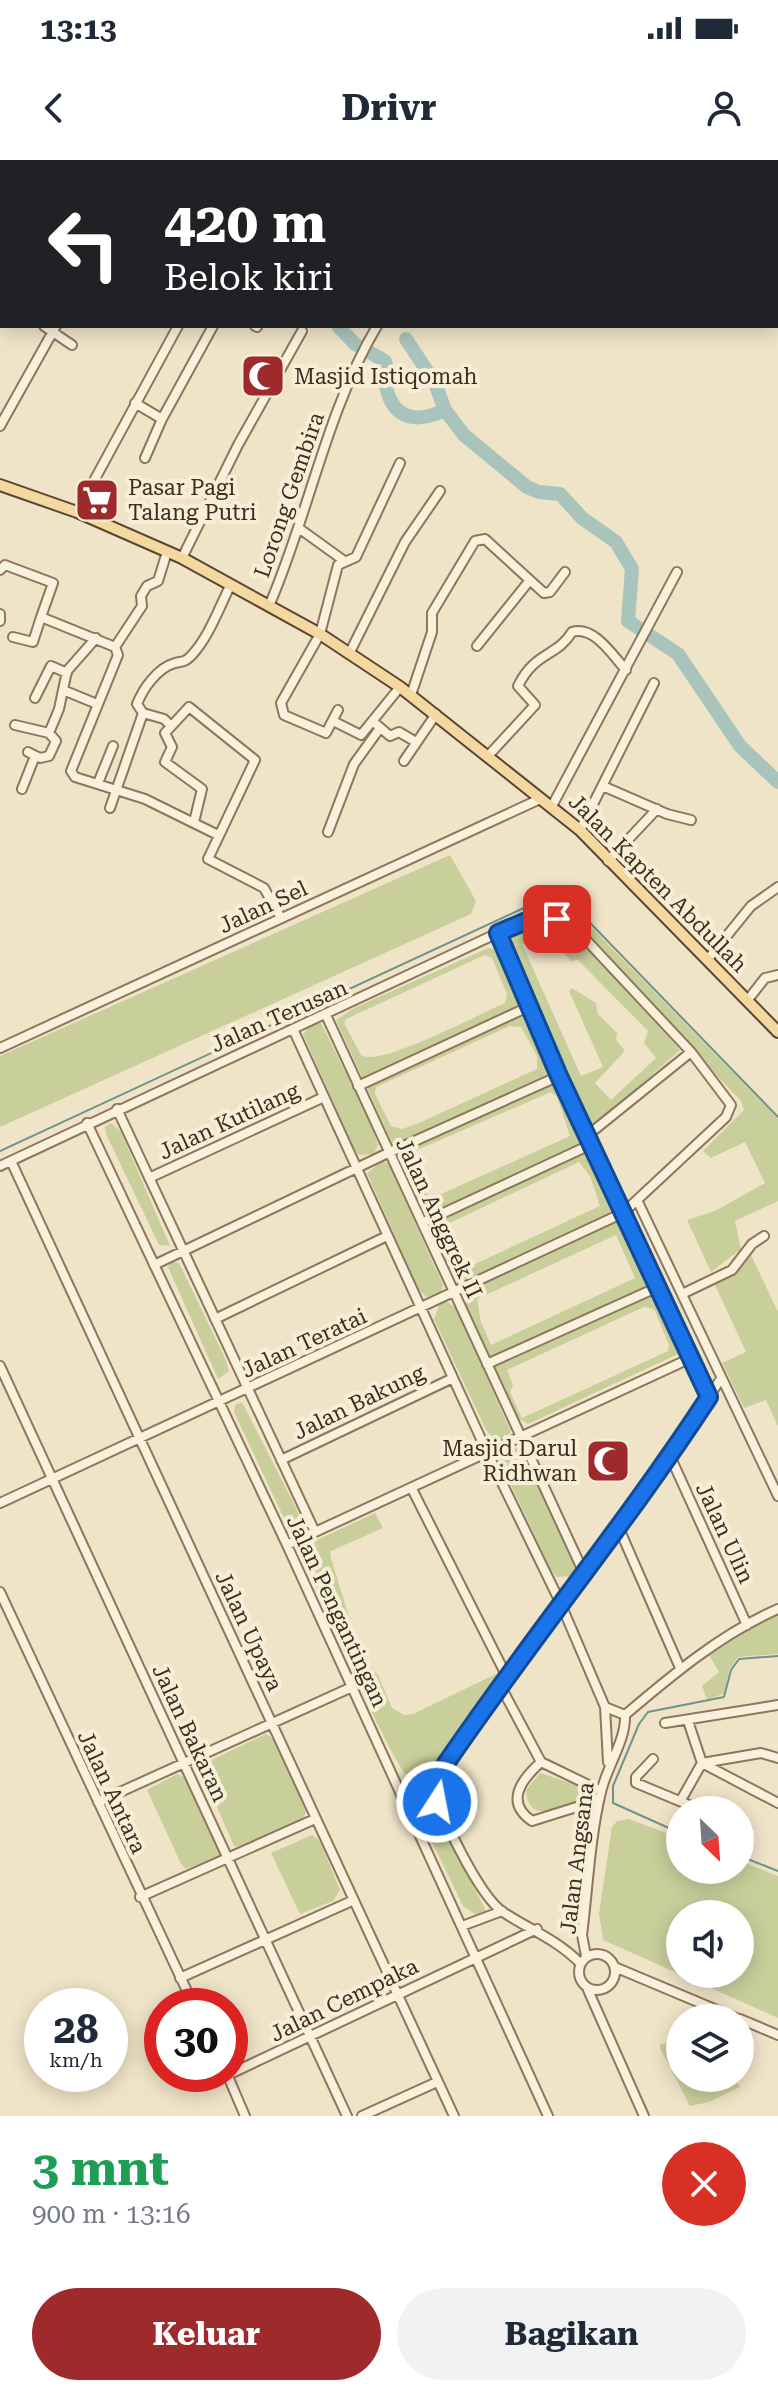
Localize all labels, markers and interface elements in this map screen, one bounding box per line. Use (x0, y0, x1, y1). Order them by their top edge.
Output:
text: 13:13 (40, 11, 117, 46)
icon: back (32, 86, 76, 130)
icon: person (702, 86, 746, 130)
text: Drivr (341, 87, 437, 129)
text: 420 m (164, 190, 326, 256)
icon: left (32, 192, 136, 296)
text: Belok kiri (164, 257, 333, 299)
mosque icon: Masjid Istiqomah (239, 352, 287, 400)
place label: Masjid Istiqomah (294, 364, 478, 389)
street label: Lorong Gembira (249, 409, 329, 581)
place label: Pasar Pagi Talang Putri (128, 475, 257, 525)
supermarket icon: Pasar Pagi Talang Putri (73, 476, 121, 524)
street label: Jalan Kapten Abdullah (564, 789, 752, 977)
street label: Jalan Sel (215, 876, 311, 938)
pin (523, 885, 591, 953)
icon: arrive (535, 897, 579, 941)
street label: Jalan Terusan (207, 975, 351, 1057)
street label: Jalan Kutilang (155, 1077, 304, 1164)
street label: Jalan Anggrek II (391, 1134, 487, 1302)
street label: Jalan Teratai (237, 1303, 371, 1383)
street label: Jalan Bakung (289, 1359, 429, 1445)
place label: Masjid Darul Ridhwan (442, 1436, 577, 1486)
mosque icon: Masjid Darul Ridhwan (584, 1437, 632, 1485)
street label: Jalan Ulin (691, 1479, 759, 1587)
street label: Jalan Pengantingan (282, 1511, 392, 1711)
street label: Jalan Upaya (210, 1567, 288, 1695)
street label: Jalan Bakaran (147, 1660, 233, 1806)
street label: Jalan Antara (73, 1727, 151, 1857)
position arrow (395, 1760, 479, 1844)
street label: Jalan Angsana (555, 1781, 599, 1935)
north arrow (666, 1796, 754, 1884)
map controls (666, 1796, 754, 2092)
button: sound (666, 1900, 754, 1988)
street label: Jalan Cempaka (266, 1953, 422, 2047)
speed limit sign: 30 (144, 1988, 248, 2092)
button: layers (666, 2004, 754, 2092)
text: 28 (54, 2006, 98, 2053)
text: km/h (49, 2048, 103, 2072)
text: 3 mnt (32, 2141, 169, 2197)
button: close (662, 2142, 746, 2226)
text: 900 m · 13:16 (32, 2199, 191, 2229)
button: Keluar (32, 2288, 381, 2380)
button: Bagikan (397, 2288, 746, 2380)

